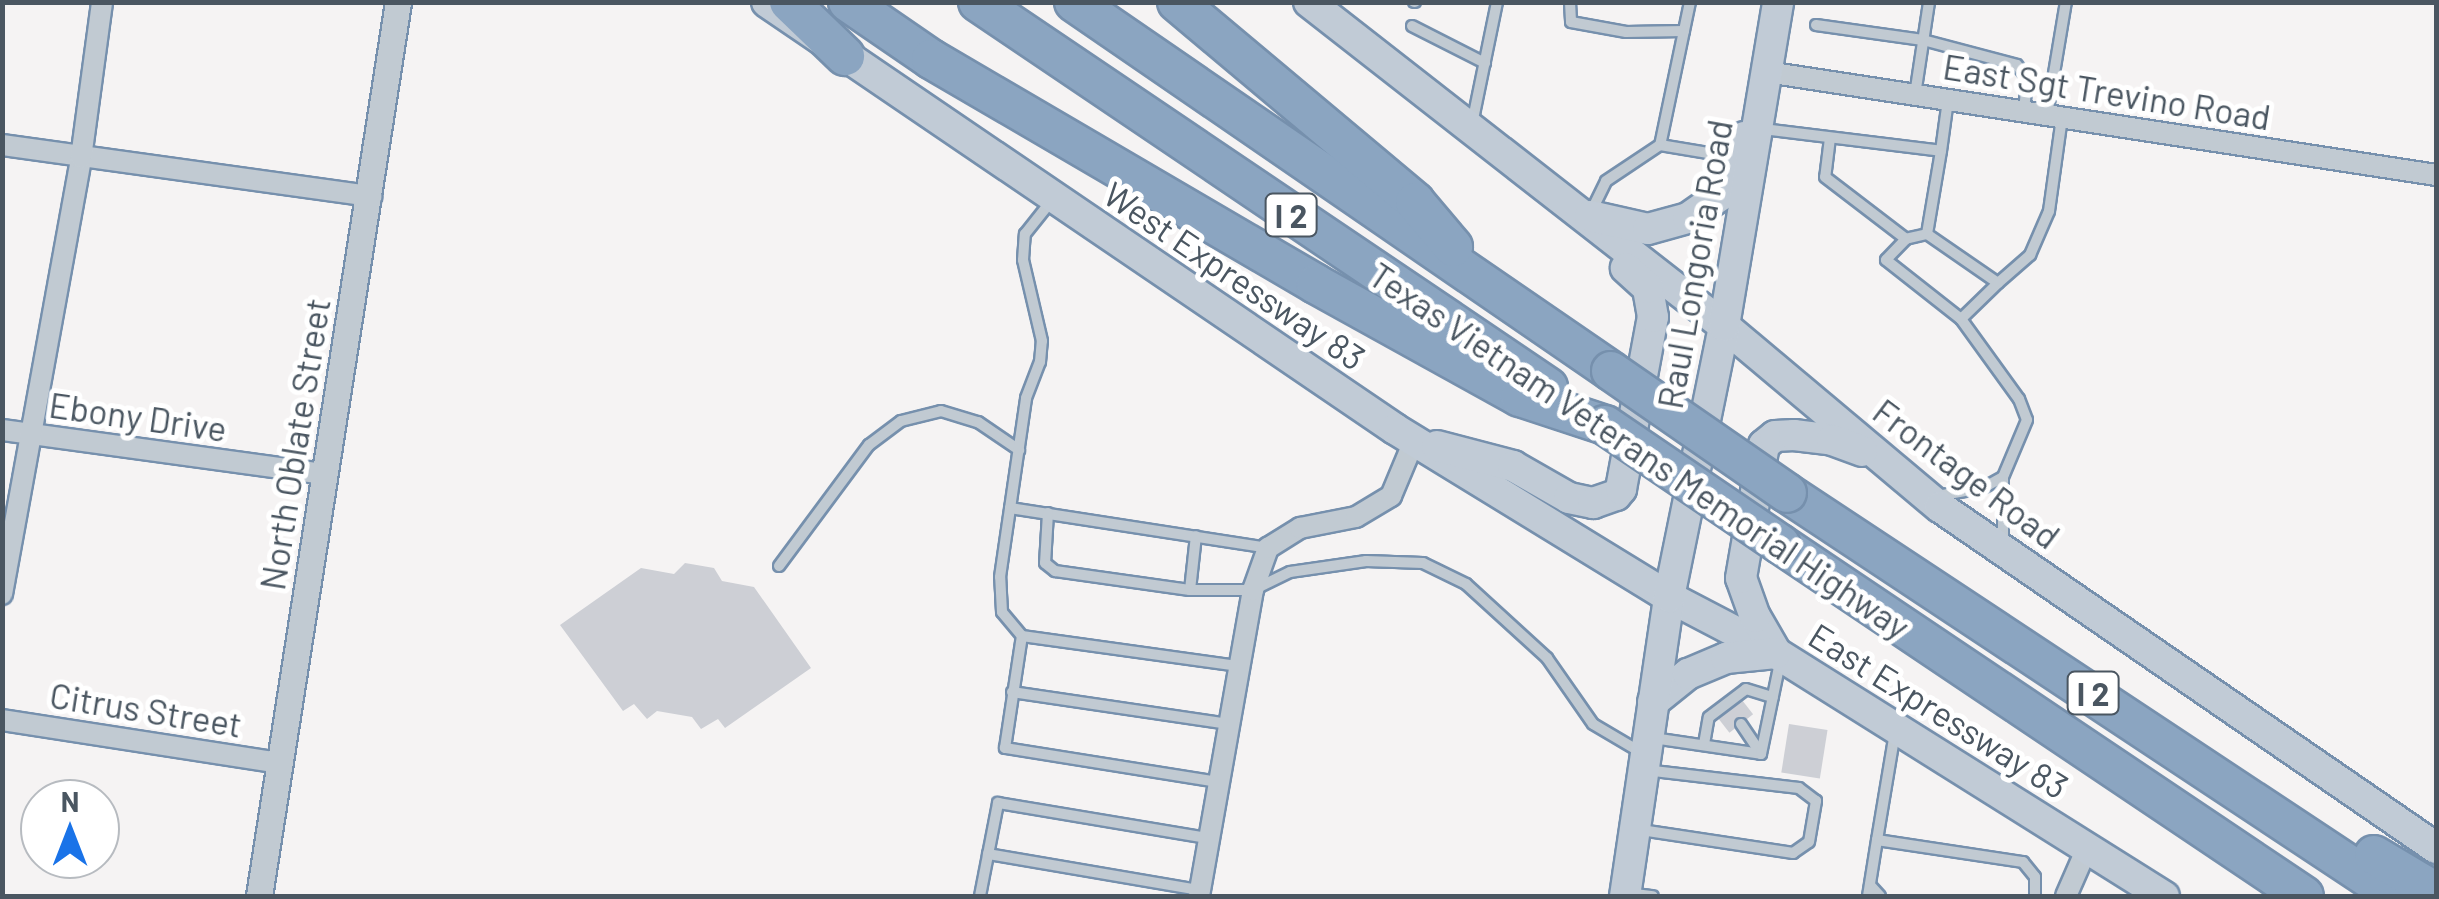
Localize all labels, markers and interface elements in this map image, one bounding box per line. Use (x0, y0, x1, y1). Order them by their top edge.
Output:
street label: East Sgt Trevino Road (1940, 44, 2274, 138)
street label: Raul Longoria Road (1648, 116, 1740, 412)
street label: West Expressway 83 (1096, 172, 1374, 378)
road number: I 2 (1264, 188, 1318, 242)
street label: Texas Vietnam Veterans Memorial Highway (1362, 253, 1918, 647)
street label: North Oblate Street (250, 295, 338, 593)
street label: Ebony Drive (47, 383, 229, 449)
street label: Frontage Road (1866, 389, 2068, 557)
street label: East Expressway 83 (1802, 613, 2076, 807)
road number: I 2 (2066, 666, 2120, 720)
street label: Citrus Street (47, 673, 245, 745)
north arrow (20, 779, 120, 879)
text: N (61, 784, 79, 818)

